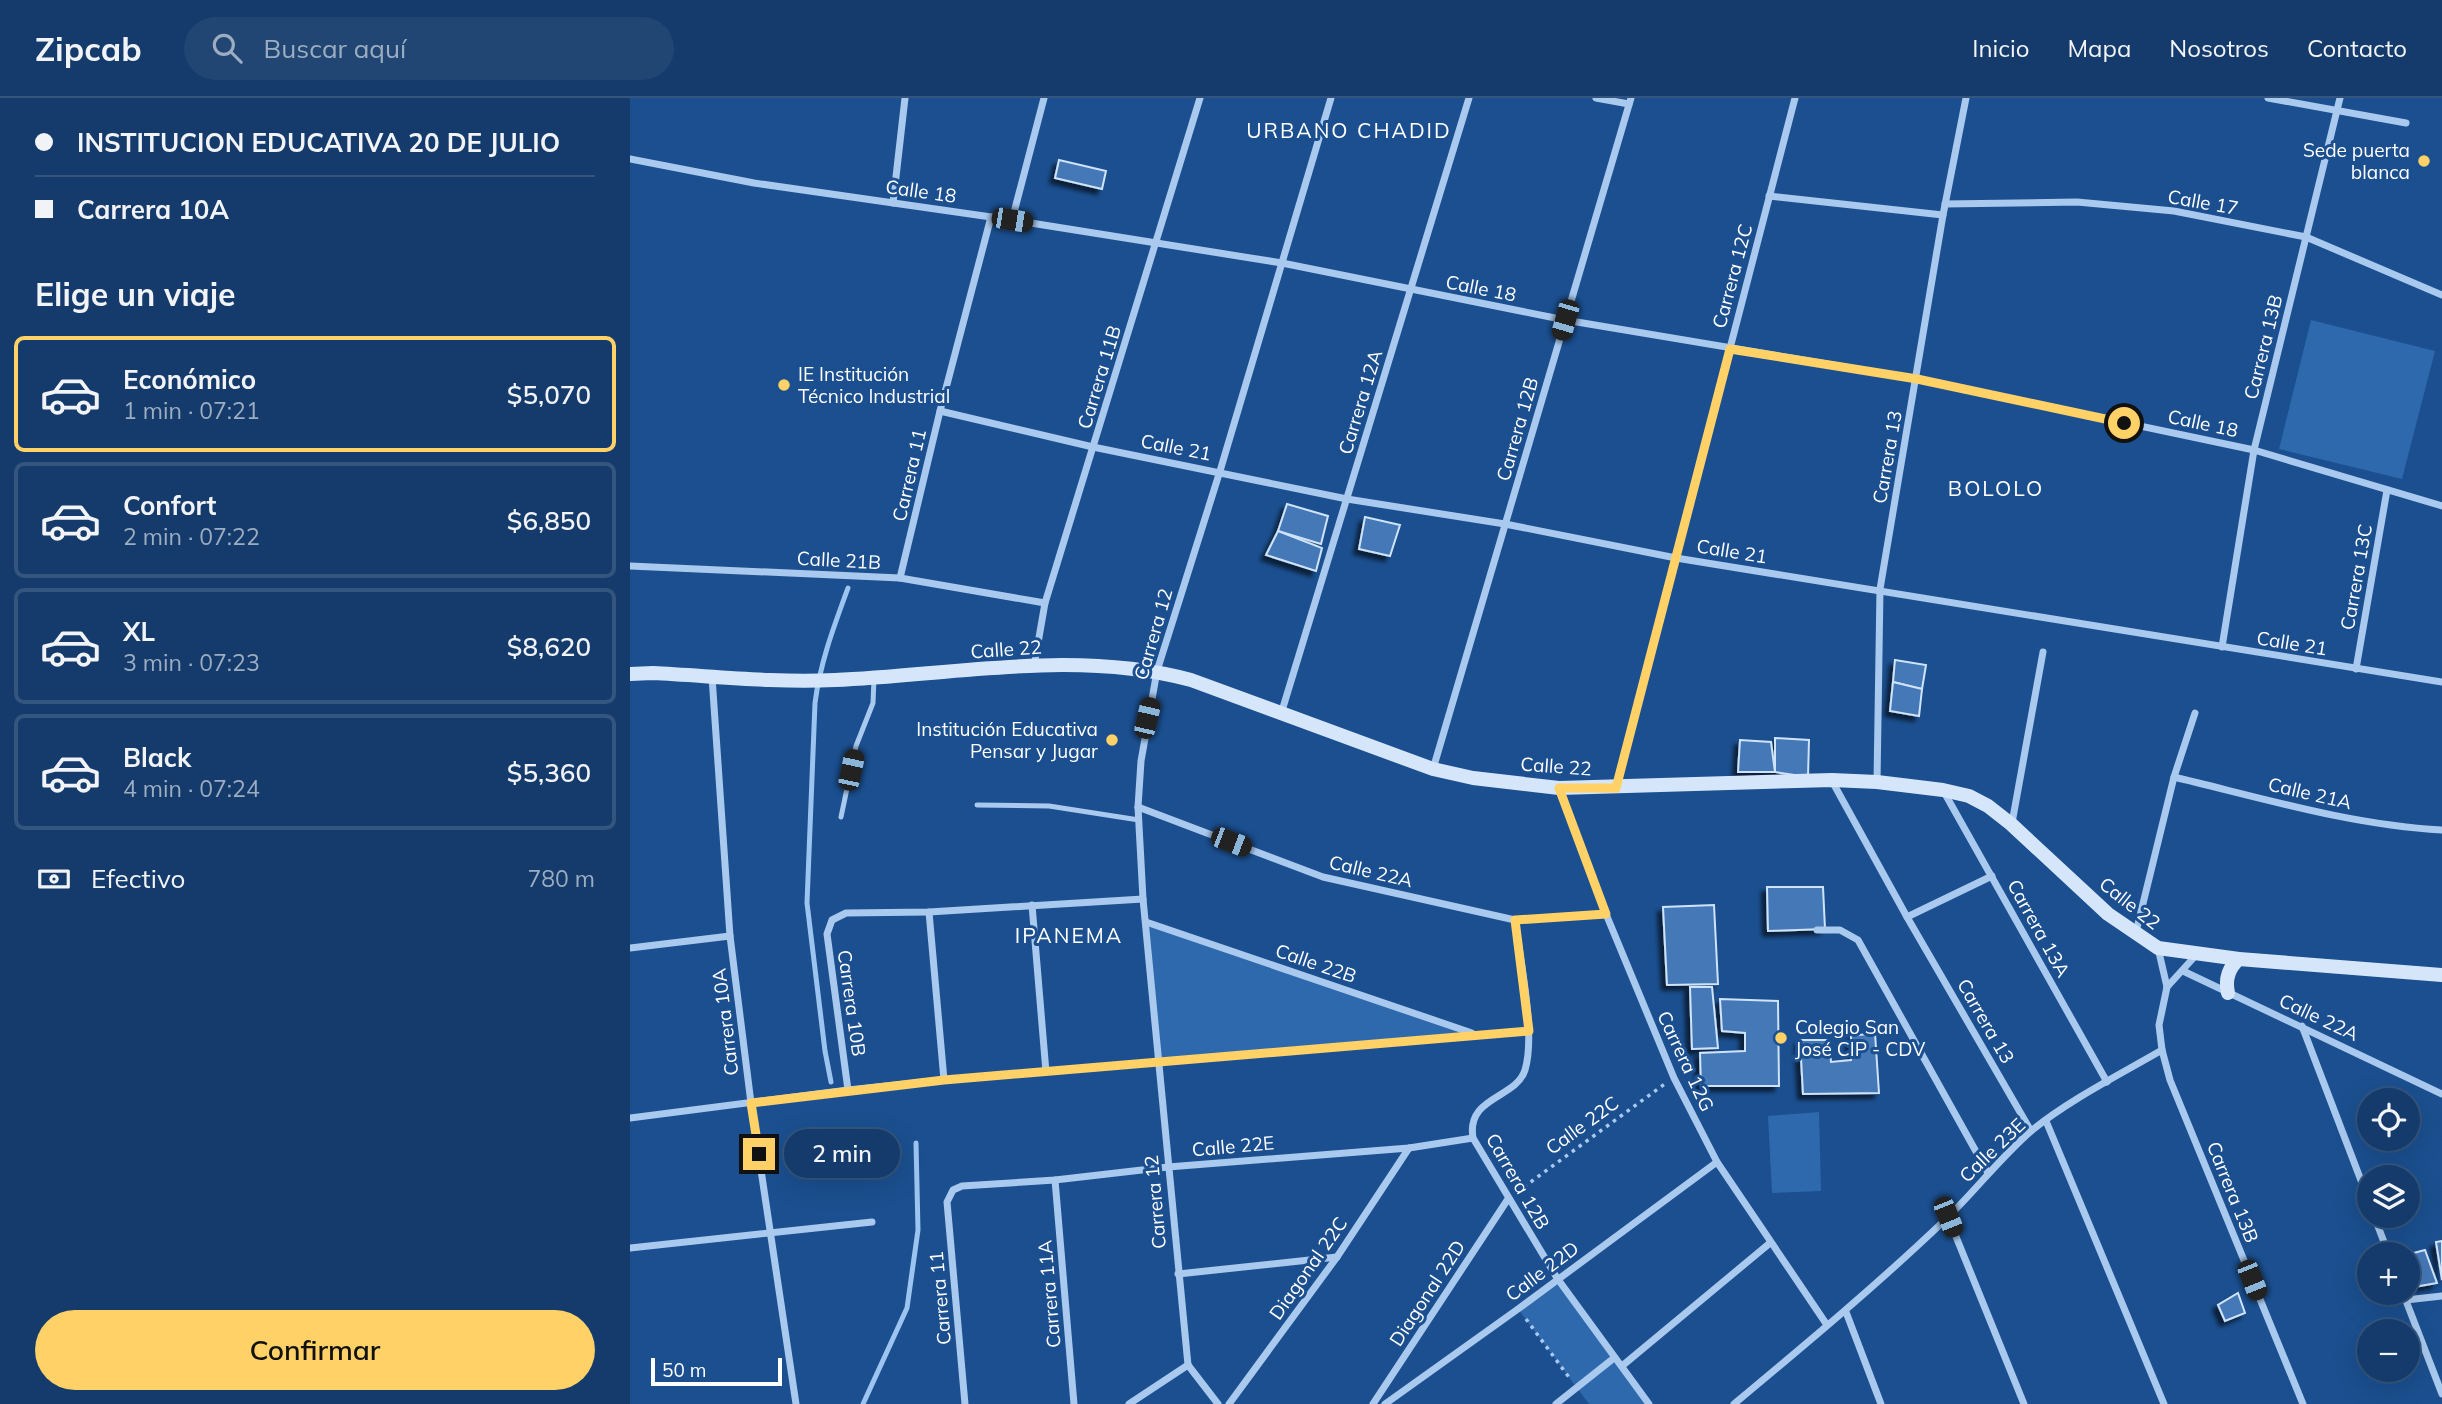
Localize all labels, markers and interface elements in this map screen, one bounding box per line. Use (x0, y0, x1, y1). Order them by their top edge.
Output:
search box (184, 17, 674, 80)
text: Zipcab (35, 28, 142, 69)
icon: search (208, 29, 246, 67)
text: Buscar aquí (264, 32, 406, 65)
text: Inicio (1972, 33, 2029, 63)
text: Mapa (2067, 33, 2131, 63)
text: Nosotros (2169, 33, 2269, 63)
text: Contacto (2307, 33, 2407, 63)
district label: URBANO CHADID (1246, 117, 1452, 143)
text: INSTITUCION EDUCATIVA 20 DE JULIO (77, 126, 560, 159)
place label: Sede puerta blanca (2303, 138, 2410, 184)
marker: Sede puerta blanca (2416, 153, 2432, 169)
street label: Calle 18 (884, 174, 958, 208)
street label: Calle 17 (2166, 184, 2240, 220)
text: Carrera 10A (77, 193, 229, 226)
car (990, 206, 1035, 234)
street label: Carrera 12C (1707, 221, 1757, 331)
street label: Calle 18 (1444, 269, 1518, 307)
text: Elige un viaje (35, 274, 236, 314)
street label: Carrera 13B (2238, 292, 2288, 402)
car (1550, 297, 1581, 343)
street label: Carrera 11B (1072, 322, 1126, 432)
street label: Carrera 12A (1333, 347, 1387, 457)
place label: IE Institución Técnico Industrial (798, 362, 950, 408)
icon: car (39, 363, 102, 426)
text: Económico (123, 363, 256, 396)
street label: Carrera 12B (1491, 374, 1543, 484)
marker: IE Institución Técnico Industrial (776, 377, 792, 393)
text: $5,070 (507, 378, 591, 411)
text: 1 min · 07:21 (123, 396, 260, 425)
street label: Calle 18 (2166, 404, 2240, 442)
route start (2108, 407, 2140, 439)
street label: Carrera 13 (1867, 409, 1907, 505)
street label: Carrera 11 (887, 426, 931, 524)
street label: Calle 21 (1139, 428, 1213, 466)
district label: BOLOLO (1948, 475, 2044, 501)
icon: car (39, 489, 102, 552)
text: Confort (123, 489, 216, 522)
text: $6,850 (507, 504, 591, 537)
text: 2 min · 07:22 (123, 522, 260, 551)
street label: Carrera 13C (2335, 522, 2377, 632)
street label: Calle 21 (1695, 534, 1769, 568)
street label: Calle 21B (796, 546, 882, 574)
street label: Carrera 12 (1129, 585, 1177, 683)
icon: car (39, 615, 102, 678)
text: XL (123, 615, 155, 648)
street label: Calle 21 (2255, 626, 2329, 660)
text: $8,620 (507, 630, 591, 663)
street label: Calle 22 (970, 635, 1042, 663)
text: 3 min · 07:23 (123, 648, 260, 677)
car (1133, 695, 1162, 741)
place label: Institución Educativa Pensar y Jugar (916, 717, 1098, 763)
marker: Institución Educativa Pensar y Jugar (1104, 732, 1120, 748)
icon: car (39, 741, 102, 804)
text: Black (123, 741, 191, 774)
car (837, 747, 866, 793)
street label: Calle 22 (1520, 752, 1592, 780)
text: $5,360 (507, 756, 591, 789)
street label: Calle 21A (2266, 772, 2354, 814)
text: 4 min · 07:24 (123, 774, 260, 803)
car (1208, 825, 1255, 859)
street label: Calle 22A (1327, 850, 1415, 892)
icon: cash (35, 860, 73, 898)
text: Efectivo (91, 862, 185, 895)
text: 780 m (527, 864, 595, 893)
street label: Calle 22 (2095, 872, 2165, 934)
street label: Carrera 13A (2002, 875, 2076, 981)
district label: IPANEMA (1015, 922, 1123, 948)
street label: Calle 22B (1272, 938, 1360, 988)
street label: Carrera 10B (833, 948, 871, 1058)
street label: Carrera 10A (707, 967, 743, 1077)
street label: Carrera 13 (1952, 974, 2020, 1068)
street label: Calle 22A (2275, 988, 2363, 1046)
street label: Carrera 12G (1652, 1007, 1720, 1115)
place label: Colegio San José CIP - CDV (1795, 1015, 1926, 1061)
marker: Colegio San José CIP - CDV (1773, 1030, 1789, 1046)
map controls (2357, 1088, 2420, 1382)
button: locate (2357, 1088, 2420, 1151)
street label: Calle 22C (1541, 1091, 1623, 1159)
street label: Calle 23E (1954, 1113, 2030, 1187)
street label: Carrera 12B (1481, 1129, 1555, 1233)
callout: 2 min (784, 1130, 899, 1178)
street label: Calle 22E (1191, 1130, 1275, 1162)
route end (743, 1138, 775, 1170)
street label: Carrera 13B (2202, 1138, 2264, 1246)
text: 2 min (812, 1139, 872, 1168)
street label: Carrera 12 (1139, 1154, 1171, 1250)
button: layers (2357, 1165, 2420, 1228)
car (1931, 1194, 1966, 1240)
street label: Diagonal 22C (1264, 1212, 1352, 1324)
street label: Diagonal 22D (1384, 1236, 1470, 1350)
street label: Calle 22D (1501, 1236, 1583, 1306)
street label: Carrera 11A (1032, 1239, 1066, 1349)
button: + (2357, 1242, 2420, 1305)
street label: Carrera 11 (924, 1250, 956, 1346)
car (2235, 1257, 2270, 1303)
button: Confirmar (35, 1310, 595, 1390)
button: − (2357, 1319, 2420, 1382)
scale bar (651, 1355, 782, 1387)
text: 50 m (662, 1358, 706, 1382)

